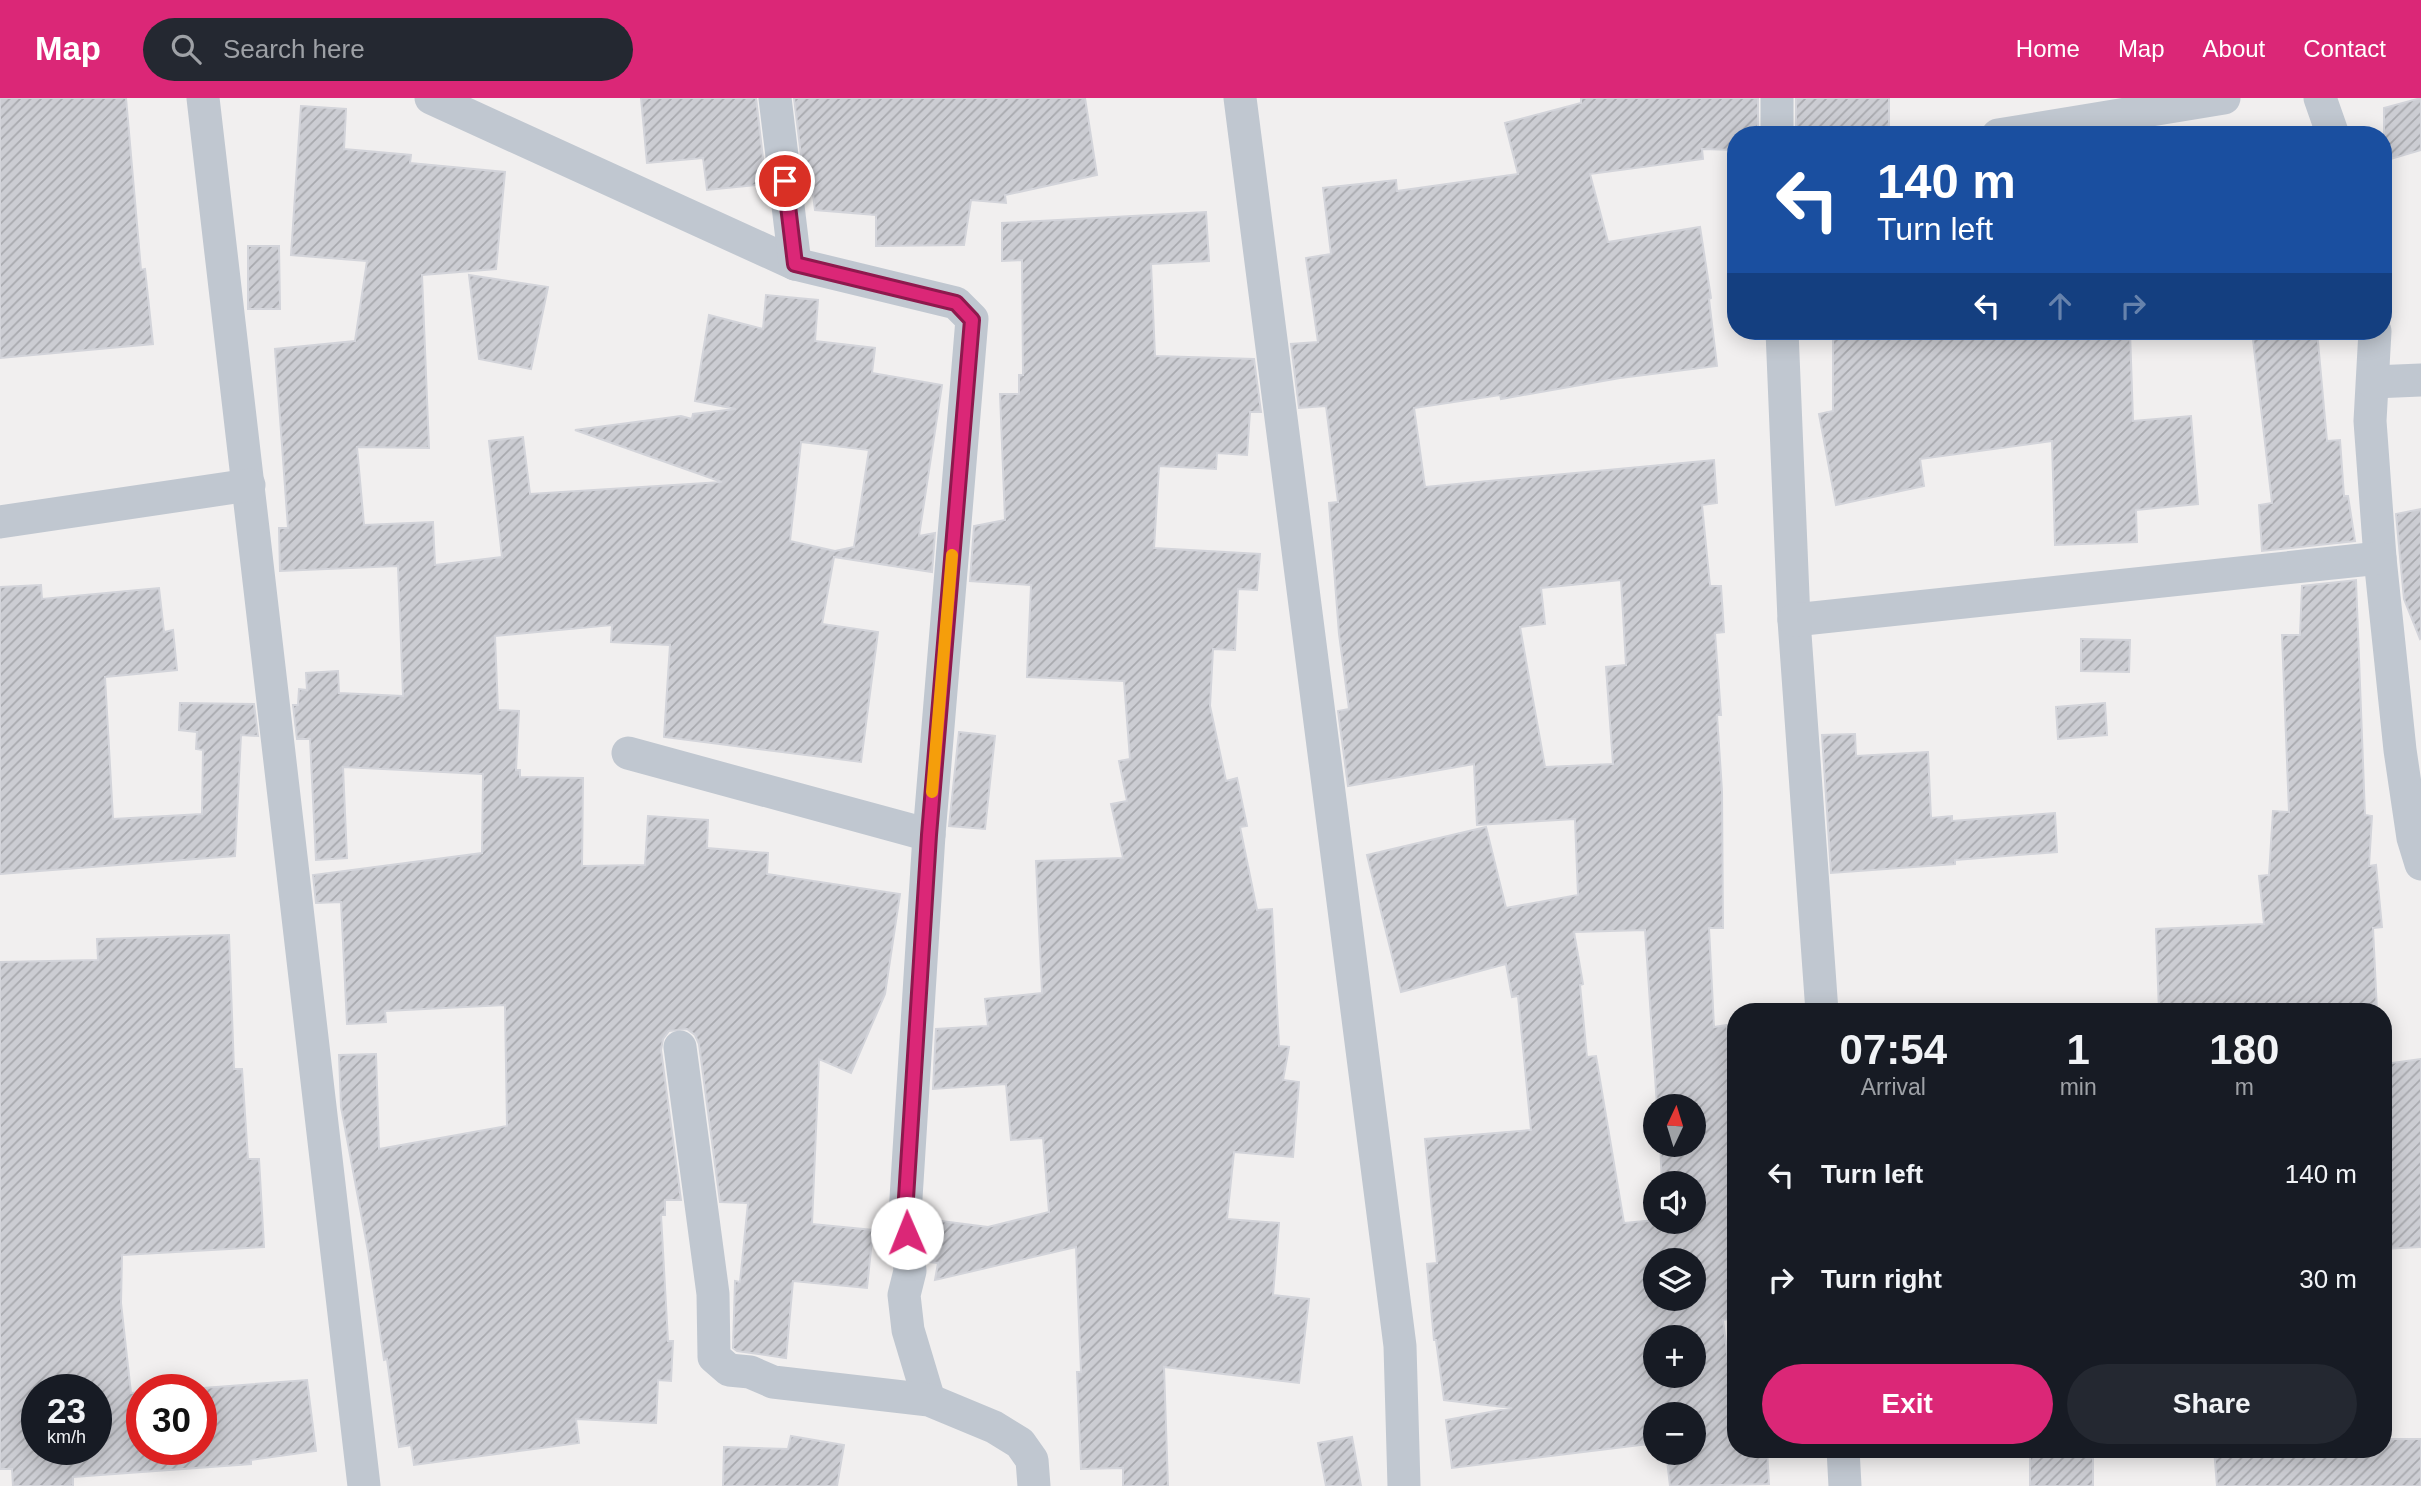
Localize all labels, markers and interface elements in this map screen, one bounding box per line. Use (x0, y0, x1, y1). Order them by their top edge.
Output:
search box (143, 18, 633, 81)
text: Map (35, 30, 101, 67)
icon: search (167, 30, 205, 68)
text: Search here (223, 34, 365, 64)
text: Home (2016, 35, 2080, 62)
text: Map (2118, 35, 2165, 62)
text: About (2203, 35, 2265, 62)
text: Contact (2303, 35, 2386, 62)
pin (755, 151, 815, 211)
icon: left (1762, 154, 1853, 245)
text: 140 m (1877, 154, 2016, 208)
icon: arrive (766, 162, 804, 200)
text: Turn left (1877, 211, 1993, 247)
icon: left (1968, 287, 2006, 325)
icon: ahead (2041, 287, 2079, 325)
icon: right (2114, 287, 2152, 325)
text: 07:54 (1840, 1026, 1947, 1073)
text: 1 (2066, 1026, 2090, 1073)
text: 180 (2209, 1026, 2279, 1073)
text: Arrival (1861, 1074, 1926, 1100)
text: min (2060, 1074, 2097, 1100)
text: m (2235, 1074, 2254, 1100)
north arrow (1643, 1094, 1706, 1157)
map controls (1643, 1094, 1706, 1465)
icon: left (1762, 1156, 1800, 1194)
text: Turn left (1821, 1159, 1923, 1189)
text: 140 m (2285, 1159, 2357, 1189)
button: sound (1643, 1171, 1706, 1234)
position arrow (870, 1196, 944, 1270)
button: layers (1643, 1248, 1706, 1311)
icon: right (1762, 1261, 1800, 1299)
text: Turn right (1821, 1264, 1942, 1294)
text: 30 m (2299, 1264, 2357, 1294)
button: + (1643, 1325, 1706, 1388)
button: Exit (1762, 1364, 2053, 1444)
button: Share (2067, 1364, 2357, 1444)
speed limit sign: 30 (126, 1374, 217, 1465)
text: 23 (47, 1391, 86, 1430)
button: − (1643, 1402, 1706, 1465)
text: km/h (47, 1427, 86, 1447)

